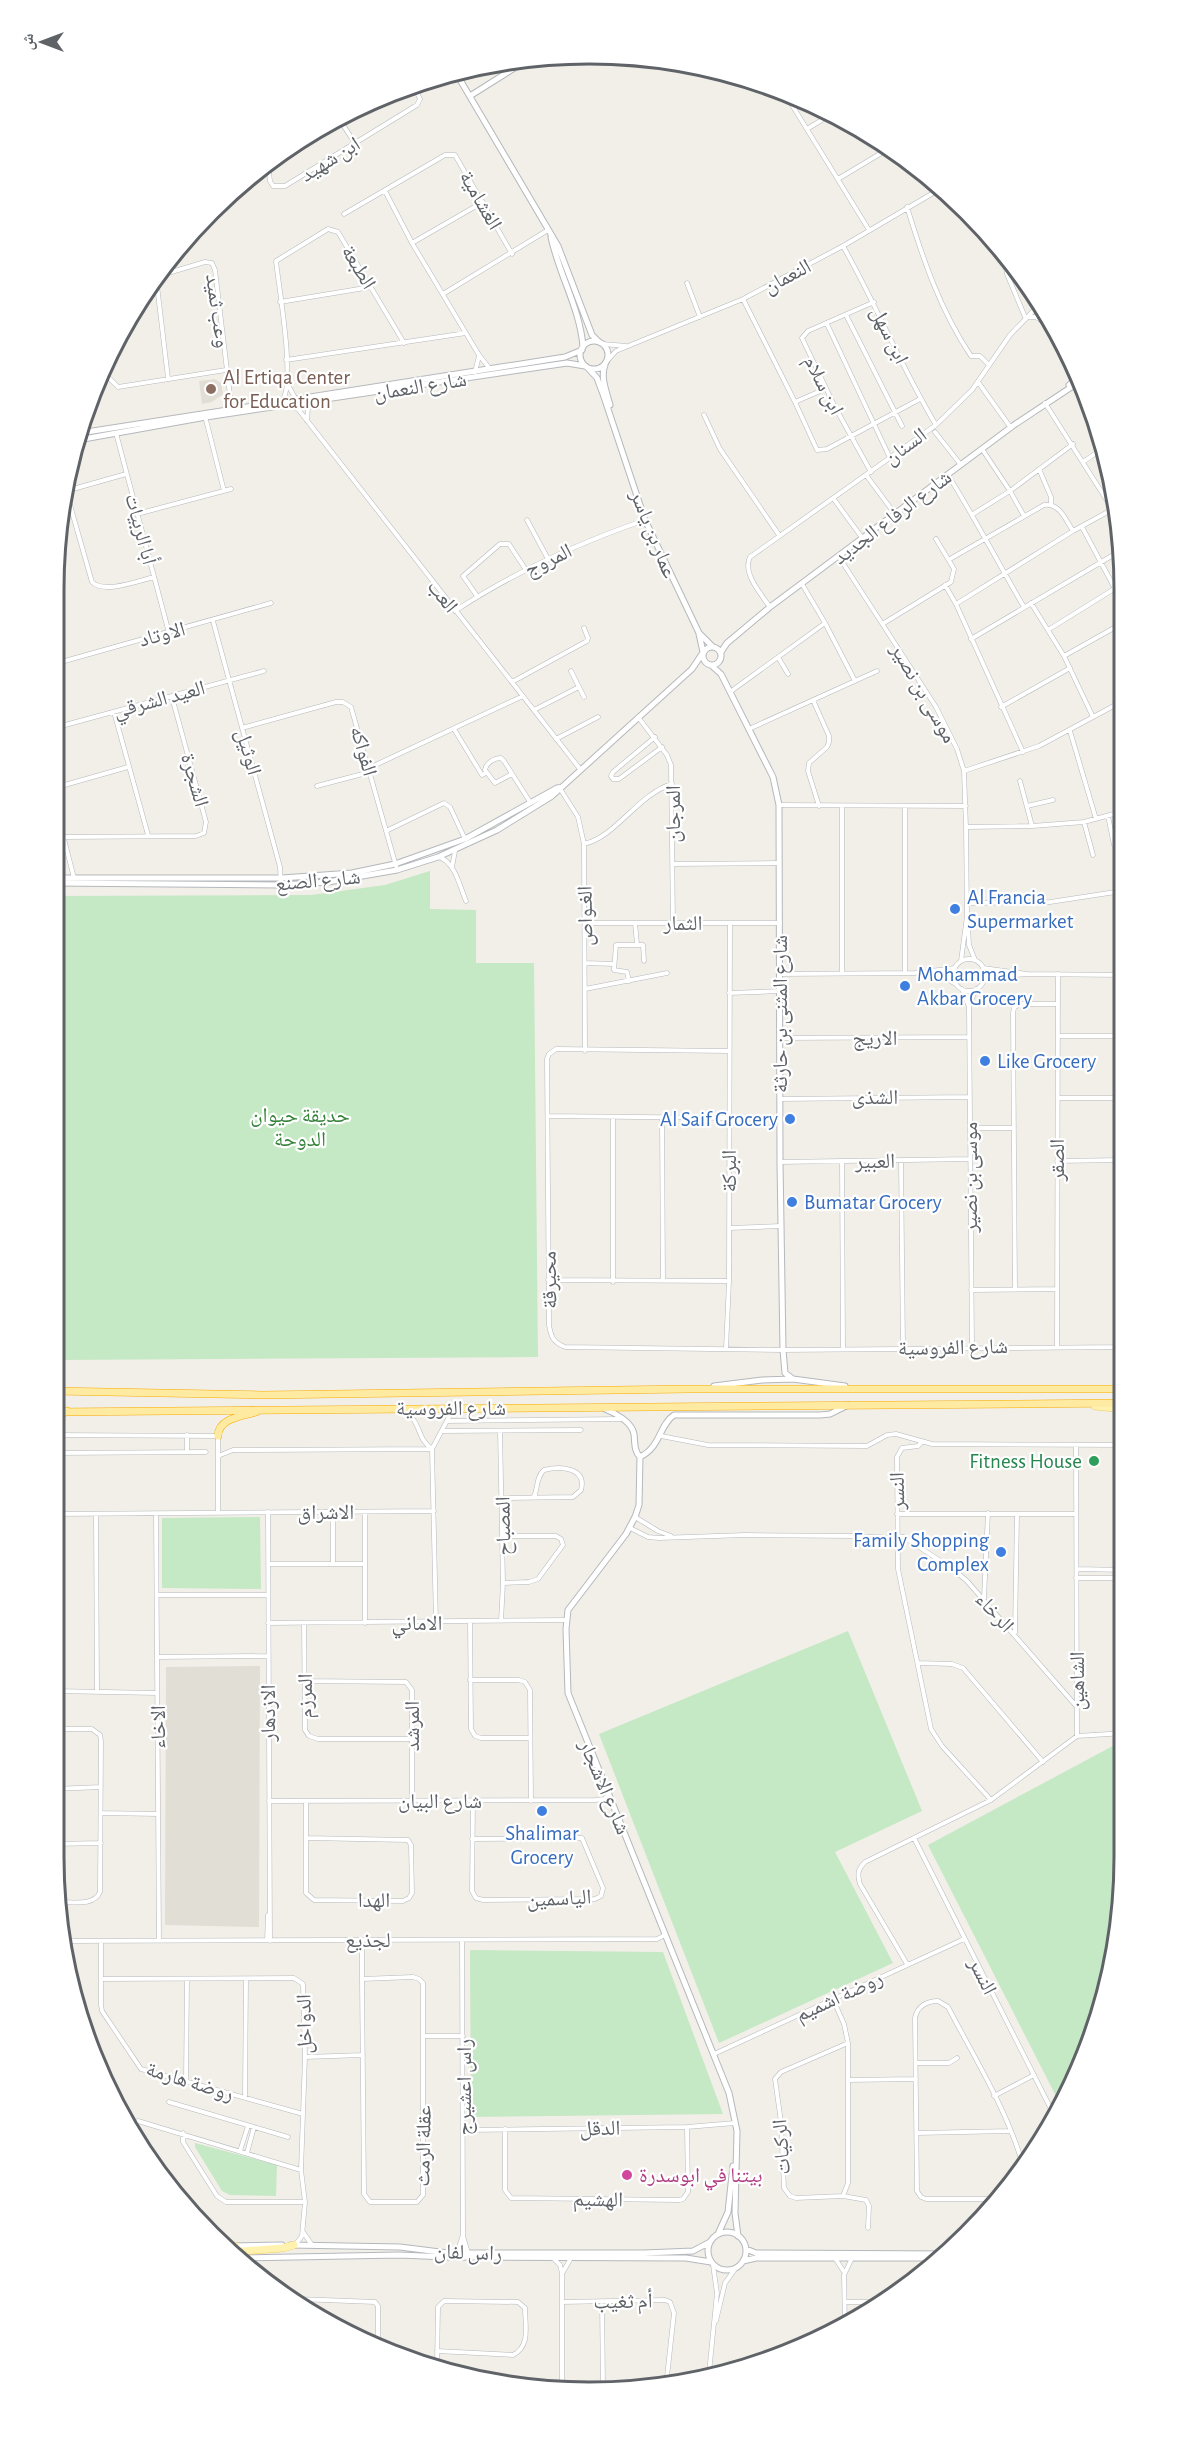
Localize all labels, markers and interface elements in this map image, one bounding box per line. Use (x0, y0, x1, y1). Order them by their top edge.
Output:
north arrow (12, 12, 72, 72)
text: ش (20, 33, 37, 50)
street label: ابن شهيد (297, 133, 365, 187)
street label: الغشامية (455, 167, 506, 233)
street label: الطبعة (337, 242, 380, 293)
street label: النعمان (760, 255, 815, 298)
street label: وعب ثميد (201, 273, 233, 349)
street label: ابن سهل (865, 303, 912, 368)
street label: ابن سلام (797, 352, 847, 420)
place label: Al Ertiqa Center for Education (223, 367, 350, 412)
street label: شارع النعمان (372, 369, 468, 406)
marker: Al Ertiqa Center for Education (204, 382, 218, 396)
street label: السنان (880, 424, 931, 470)
street label: شارع الرفاع الجديد (829, 466, 957, 570)
street label: عمار بن ياسر (624, 486, 681, 582)
street label: أبا الربيات (120, 491, 163, 567)
street label: المروج (521, 540, 576, 583)
street label: العب (423, 576, 462, 617)
street label: الاوتاد (137, 618, 188, 651)
street label: موسى بن نصير (885, 639, 960, 747)
street label: العيد الشرقي (111, 677, 209, 727)
street label: الفواكه (346, 724, 381, 778)
street label: الوثيل (230, 727, 265, 778)
street label: الشجرة (177, 751, 212, 809)
street label: المرجان (663, 785, 685, 843)
street label: شارع الصنع (275, 866, 362, 897)
street label: الغـواص (574, 886, 599, 946)
place label: Al Francia Supermarket (967, 887, 1074, 932)
marker: Al Francia Supermarket (948, 902, 962, 916)
street label: الثمار (662, 913, 703, 934)
street label: شارع المثنى بن حارثة (770, 935, 793, 1093)
place label: Mohammad Akbar Grocery (917, 964, 1032, 1009)
marker: Mohammad Akbar Grocery (898, 979, 912, 993)
street label: الاريج (852, 1028, 898, 1051)
place label: Like Grocery (997, 1051, 1096, 1072)
marker: Like Grocery (978, 1054, 992, 1068)
street label: الشذى (852, 1087, 898, 1109)
park label: حديقة حيوان الدوحة (250, 1105, 350, 1150)
place label: Al Saif Grocery (660, 1109, 778, 1130)
marker: Al Saif Grocery (783, 1112, 797, 1126)
street label: موسى بن نصير (960, 1122, 983, 1233)
street label: الصقر (1047, 1139, 1068, 1182)
street label: البركة (719, 1150, 741, 1192)
street label: العبير (854, 1151, 895, 1173)
place label: Bumatar Grocery (804, 1192, 942, 1213)
marker: Bumatar Grocery (785, 1195, 799, 1209)
street label: محيرقة (538, 1251, 561, 1309)
street label: شارع الفروسية (898, 1336, 1008, 1361)
street label: شارع الفروسية (396, 1398, 506, 1421)
place label: Fitness House (969, 1451, 1082, 1472)
marker: Fitness House (1087, 1454, 1101, 1468)
street label: النسر (887, 1472, 908, 1511)
street label: المصباح (492, 1496, 517, 1556)
street label: الاشراق (298, 1502, 354, 1525)
place label: Family Shopping Complex (853, 1530, 990, 1575)
marker: Family Shopping Complex (994, 1545, 1008, 1559)
street label: الرخاء (972, 1588, 1018, 1636)
street label: الاماني (392, 1613, 442, 1639)
street label: الشاهين (1067, 1651, 1090, 1711)
street label: المرزم (295, 1674, 319, 1718)
street label: الازدهار (258, 1685, 279, 1742)
street label: المرشد (402, 1701, 423, 1751)
street label: الاخاء (148, 1705, 169, 1749)
street label: شارع الاشجار (573, 1736, 634, 1838)
street label: شارع البيان (398, 1791, 482, 1814)
marker: Shalimar Grocery (535, 1804, 549, 1818)
place label: Shalimar Grocery (505, 1823, 579, 1868)
street label: الياسمين (526, 1886, 592, 1913)
street label: الهدا (358, 1890, 390, 1912)
street label: لجذيع (345, 1930, 391, 1953)
street label: النسر (964, 1954, 1001, 1998)
street label: روضة اشميم (792, 1967, 887, 2028)
street label: الدواخل (293, 1994, 318, 2054)
street label: راس اعشيرج (454, 2039, 477, 2135)
street label: روضة هارمة (143, 2058, 236, 2105)
street label: عقلة الرمث (412, 2105, 435, 2187)
street label: الدقل (580, 2118, 621, 2141)
street label: الركيات (769, 2118, 794, 2175)
place label: بيتنا في ابوسدرة (639, 2165, 763, 2191)
marker: بيتنا في ابوسدرة (620, 2168, 634, 2182)
street label: الهشيم (573, 2189, 623, 2213)
street label: راس لفان (434, 2241, 502, 2266)
street label: أم ثغيب (593, 2288, 653, 2316)

